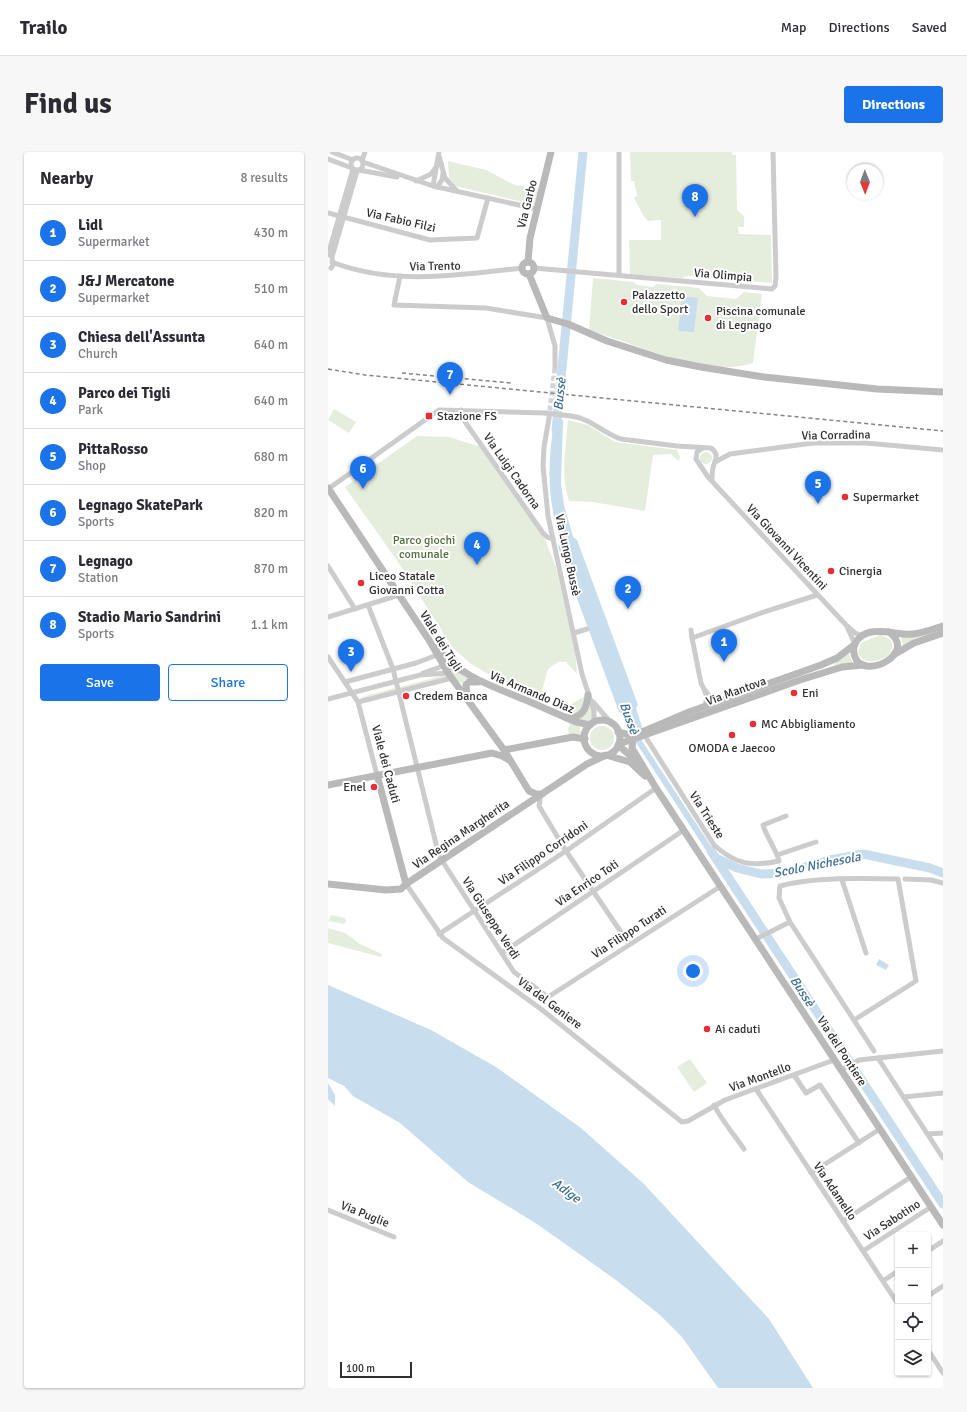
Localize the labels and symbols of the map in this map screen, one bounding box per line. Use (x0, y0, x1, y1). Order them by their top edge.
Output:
north arrow (847, 164, 883, 200)
street label: Via Garbo (514, 178, 541, 230)
pin: 8 (682, 184, 708, 217)
street label: Via Fabio Filzi (365, 205, 437, 236)
street label: Via Trento (409, 259, 461, 274)
street label: Via Olimpia (693, 265, 753, 286)
place label: Palazzetto dello Sport (632, 288, 688, 317)
marker: Palazzetto dello Sport (619, 297, 629, 307)
place label: Piscina comunale di Legnago (716, 304, 806, 333)
marker: Piscina comunale di Legnago (703, 313, 713, 323)
pin: 7 (437, 362, 463, 395)
water label: Bussè (550, 375, 570, 411)
place label: Stazione FS (437, 409, 497, 424)
marker: Stazione FS (424, 411, 434, 421)
street label: Via Corradina (801, 427, 871, 444)
street label: Via Luigi Cadorna (480, 430, 543, 512)
pin: 6 (350, 456, 376, 489)
pin: 5 (805, 471, 831, 504)
place label: Supermarket (853, 490, 919, 505)
marker: Supermarket (840, 492, 850, 502)
street label: Via Giovanni Vicentini (743, 501, 830, 593)
street label: Via Lungo Bussè (551, 513, 584, 598)
pin: 4 (464, 532, 490, 565)
park label: Parco giochi comunale (393, 533, 455, 562)
place label: Cinergia (839, 564, 882, 579)
marker: Cinergia (826, 566, 836, 576)
place label: Liceo Statale Giovanni Cotta (369, 569, 444, 598)
pin: 2 (615, 576, 641, 609)
marker: Liceo Statale Giovanni Cotta (356, 578, 366, 588)
street label: Viale dei Tigli (416, 608, 465, 674)
pin: 1 (711, 629, 737, 662)
pin: 3 (338, 639, 364, 672)
street label: Via Armando Diaz (487, 668, 576, 717)
street label: Via Mantova (704, 674, 768, 709)
place label: Eni (802, 686, 819, 701)
marker: Eni (789, 688, 799, 698)
place label: Credem Banca (414, 689, 488, 704)
marker: Credem Banca (401, 691, 411, 701)
water label: Bussè (616, 700, 643, 738)
place label: MC Abbigliamento (761, 717, 855, 732)
marker: MC Abbigliamento (748, 719, 758, 729)
street label: Viale dei Caduti (368, 723, 403, 805)
marker: OMODA e Jaecoo (727, 730, 737, 740)
place label: OMODA e Jaecoo (689, 741, 775, 756)
place label: Enel (343, 780, 366, 795)
marker: Enel (369, 782, 379, 792)
street label: Via Trieste (686, 789, 727, 842)
street label: Via Regina Margherita (410, 796, 513, 872)
street label: Via Filippo Corridoni (496, 818, 591, 889)
water label: Scolo Nichesola (772, 849, 862, 881)
street label: Via Enrico Toti (553, 857, 622, 910)
street label: Via Giuseppe Verdi (458, 874, 523, 962)
street label: Via Filippo Turati (589, 903, 669, 962)
your location (683, 961, 703, 981)
water label: Bussè (787, 973, 819, 1011)
street label: Via del Geniere (514, 974, 585, 1033)
street label: Via del Pontiere (813, 1013, 870, 1089)
place label: Ai caduti (715, 1022, 760, 1037)
marker: Ai caduti (702, 1024, 712, 1034)
street label: Via Montello (727, 1059, 793, 1096)
street label: Via Adamello (810, 1159, 860, 1223)
water label: Adige (549, 1175, 585, 1207)
street label: Via Sabotino (861, 1197, 923, 1244)
street label: Via Puglie (338, 1198, 391, 1231)
scale bar (340, 1360, 412, 1379)

